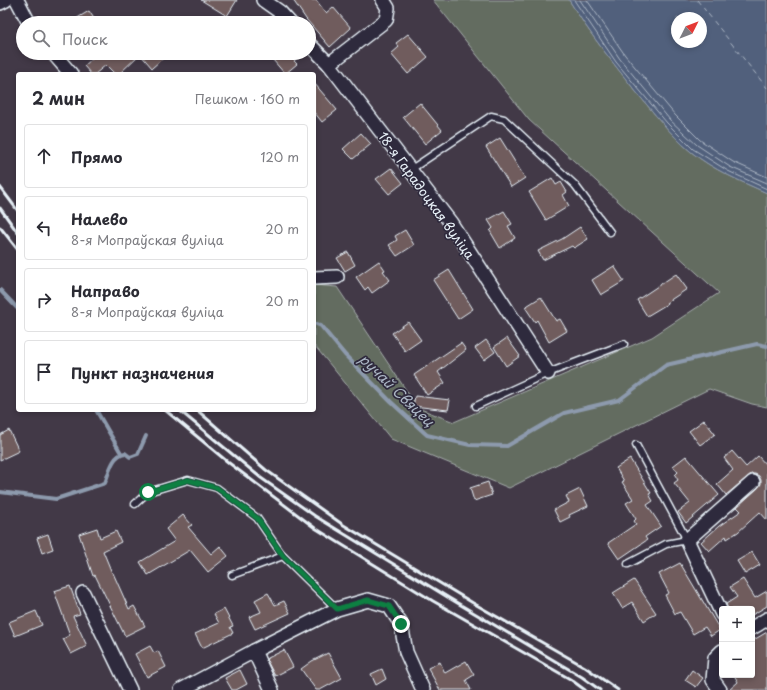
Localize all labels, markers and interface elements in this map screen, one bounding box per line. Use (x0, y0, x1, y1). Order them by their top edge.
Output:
north arrow (671, 12, 707, 48)
search box (16, 16, 316, 60)
icon: search (30, 27, 52, 49)
text: Поиск (62, 27, 108, 50)
text: 2 мин (32, 85, 85, 111)
text: Пешком · 160 m (195, 89, 300, 108)
street label: 18-я Гарадоцкая вуліца (374, 127, 480, 263)
icon: ahead (33, 145, 55, 167)
text: Прямо (71, 145, 122, 168)
text: 120 m (260, 147, 299, 166)
text: Налево (71, 207, 128, 230)
icon: left (33, 217, 55, 239)
text: 20 m (265, 219, 299, 238)
text: 8-я Мопраўская вуліца (71, 230, 224, 249)
text: Направо (71, 279, 140, 302)
icon: right (33, 289, 55, 311)
text: 20 m (265, 291, 299, 310)
text: 8-я Мопраўская вуліца (71, 302, 224, 321)
water label: ручай Свяцец (355, 349, 440, 432)
icon: arrive (33, 361, 55, 383)
text: Пункт назначения (71, 361, 214, 384)
route start (139, 483, 157, 501)
map controls (719, 606, 755, 678)
button: + (719, 606, 755, 642)
route end (392, 615, 410, 633)
button: − (719, 642, 755, 678)

